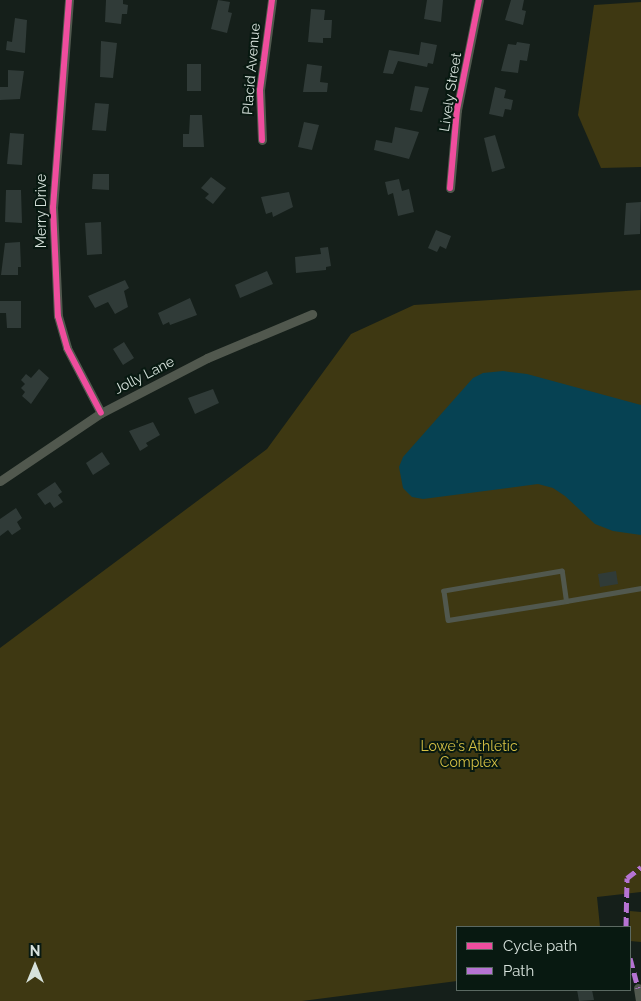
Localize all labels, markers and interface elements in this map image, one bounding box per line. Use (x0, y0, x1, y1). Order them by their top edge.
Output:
street label: Placid Avenue (239, 22, 263, 116)
street label: Lively Street (435, 51, 465, 133)
street label: Merry Drive (33, 174, 49, 248)
street label: Jolly Lane (111, 353, 177, 397)
park label: Lowe's Athletic Complex (420, 738, 518, 770)
legend (456, 926, 631, 991)
text: Cycle path (503, 937, 577, 955)
north arrow (10, 941, 60, 991)
text: N (30, 943, 40, 959)
text: Path (503, 962, 534, 980)

